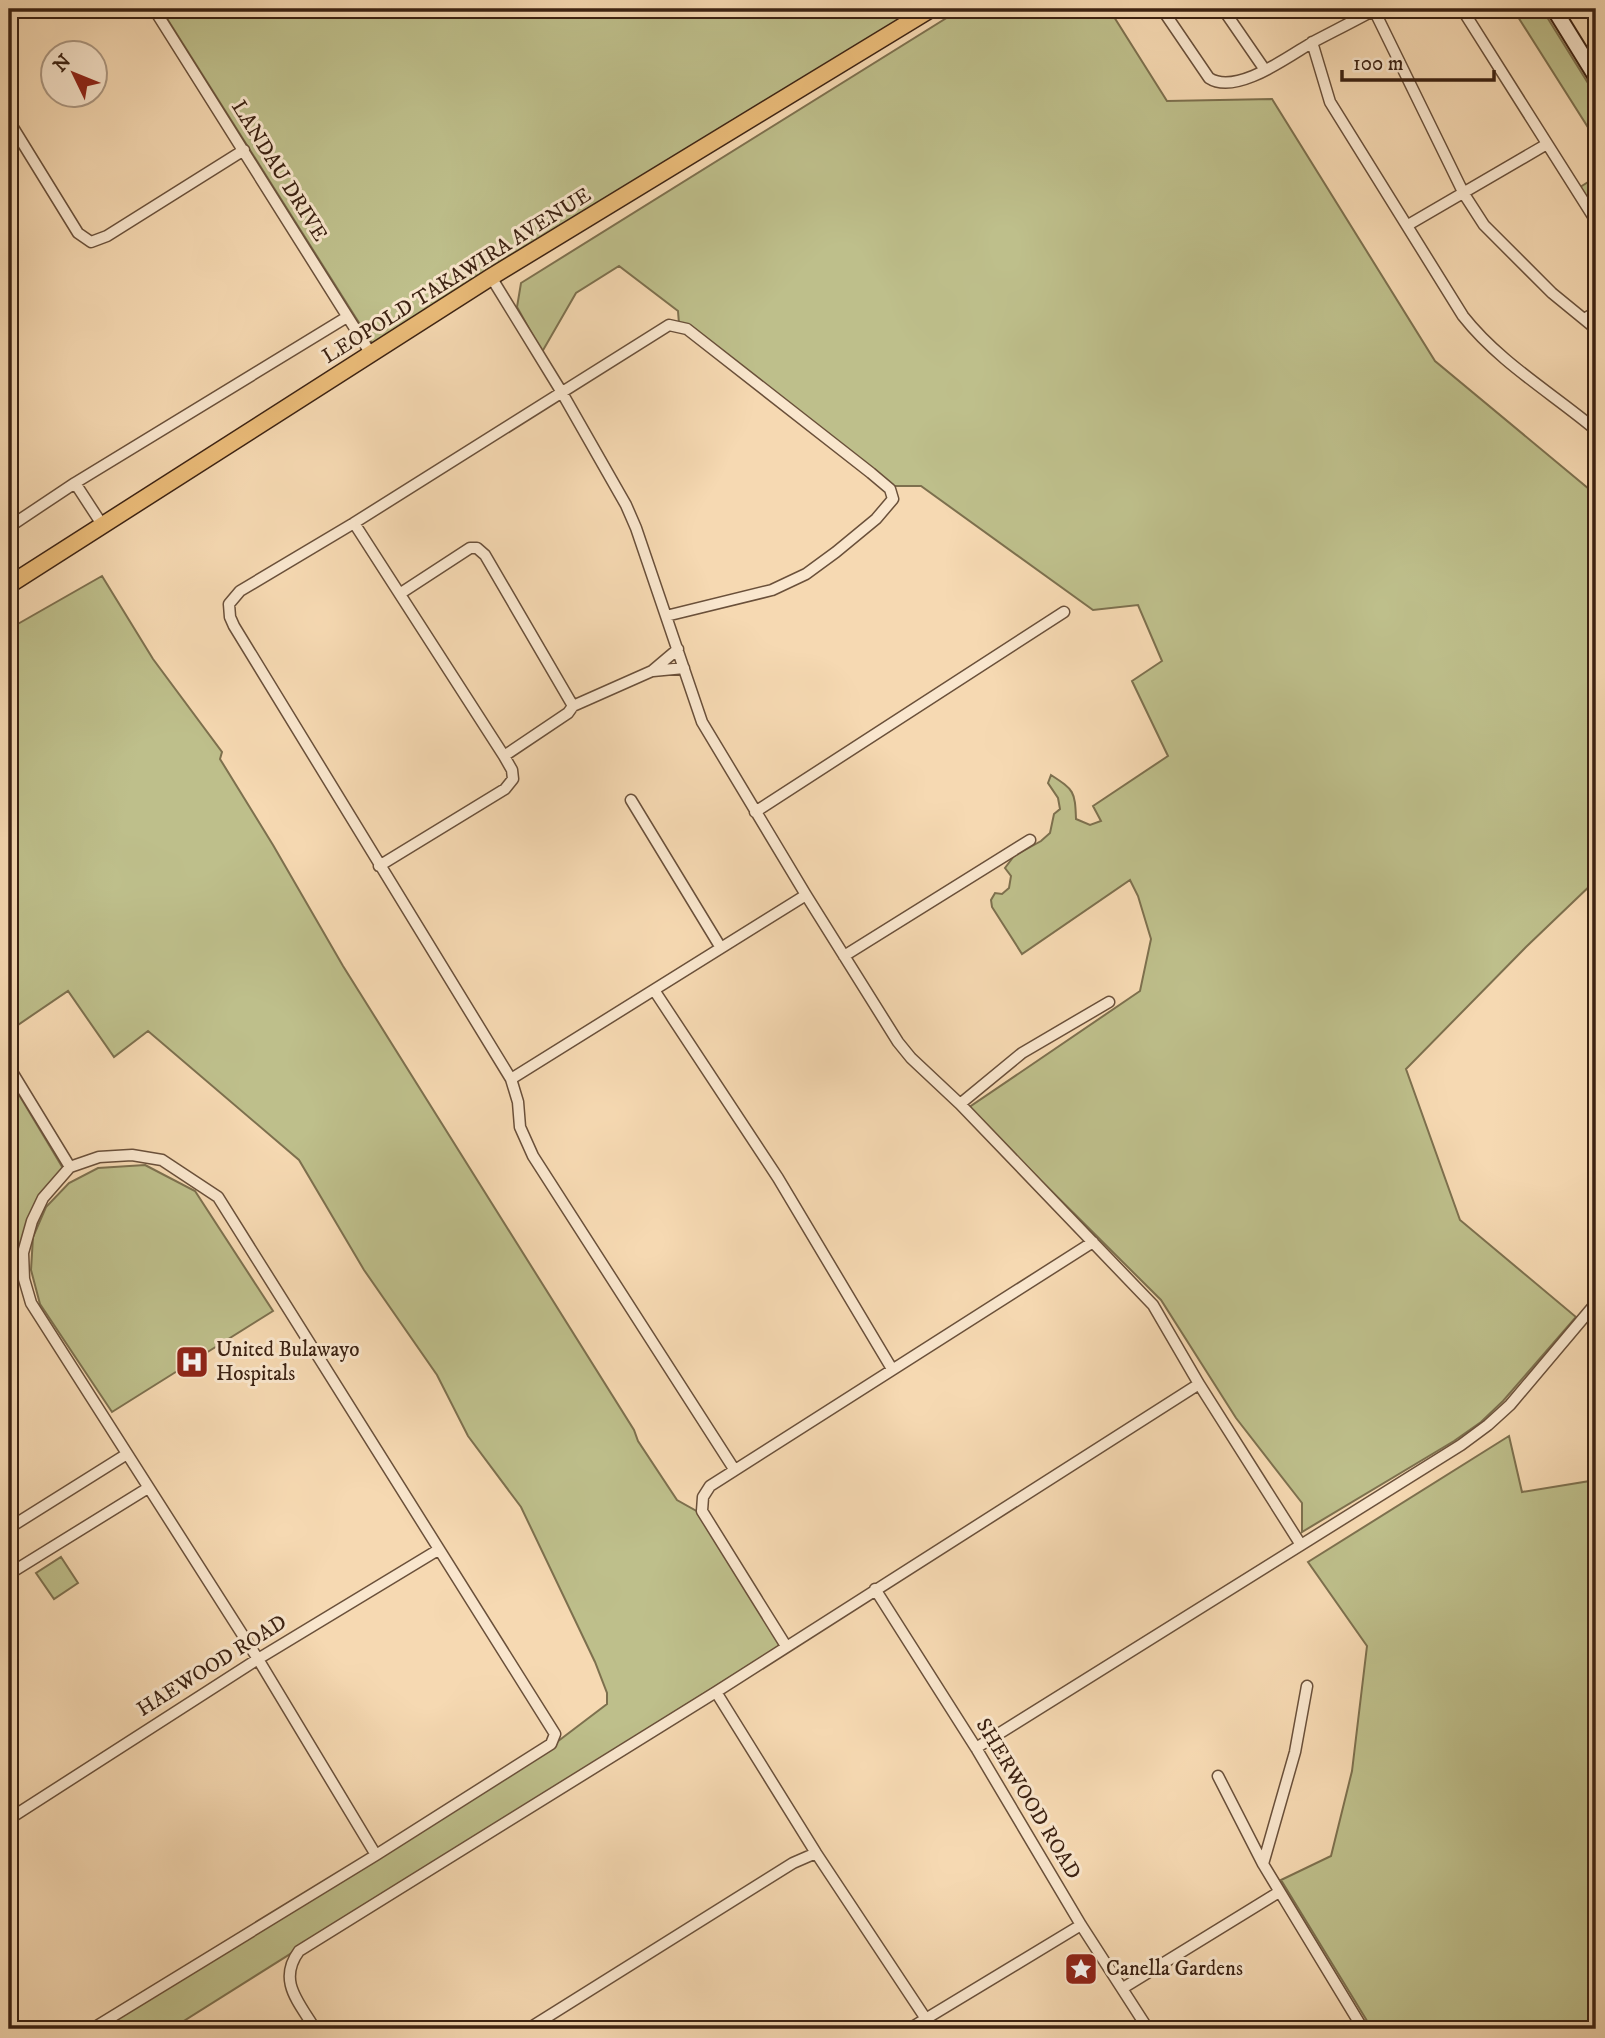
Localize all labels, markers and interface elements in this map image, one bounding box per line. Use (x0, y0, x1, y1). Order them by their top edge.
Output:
north arrow (38, 38, 108, 108)
scale bar (1342, 38, 1495, 82)
text: N (49, 50, 77, 77)
text: 100 m (1353, 51, 1404, 77)
street label: LANDAU DRIVE (225, 96, 333, 246)
street label: LEOPOLD TAKAWIRA AVENUE (318, 182, 596, 370)
place label: United Bulawayo Hospitals (216, 1337, 359, 1387)
hospital icon: United Bulawayo Hospitals (173, 1343, 211, 1381)
street label: HAEWOOD ROAD (132, 1609, 292, 1723)
street label: SHERWOOD ROAD (970, 1714, 1086, 1884)
place icon: Canella Gardens (1062, 1950, 1100, 1988)
place label: Canella Gardens (1106, 1956, 1243, 1982)

